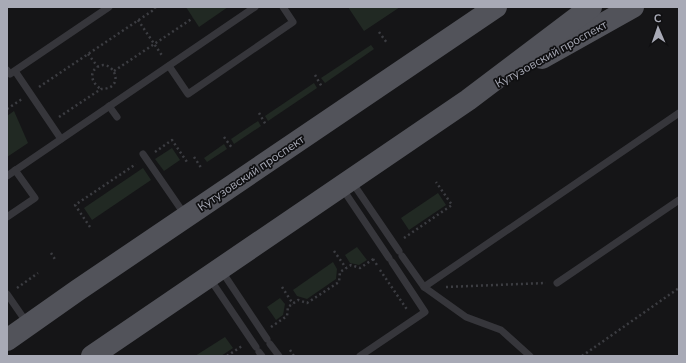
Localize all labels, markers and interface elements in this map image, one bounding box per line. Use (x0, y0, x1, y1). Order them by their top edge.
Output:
north arrow (638, 8, 678, 48)
text: С (654, 11, 662, 26)
street label: Кутузовский проспект (492, 16, 610, 91)
street label: Кутузовский проспект (194, 131, 308, 215)

